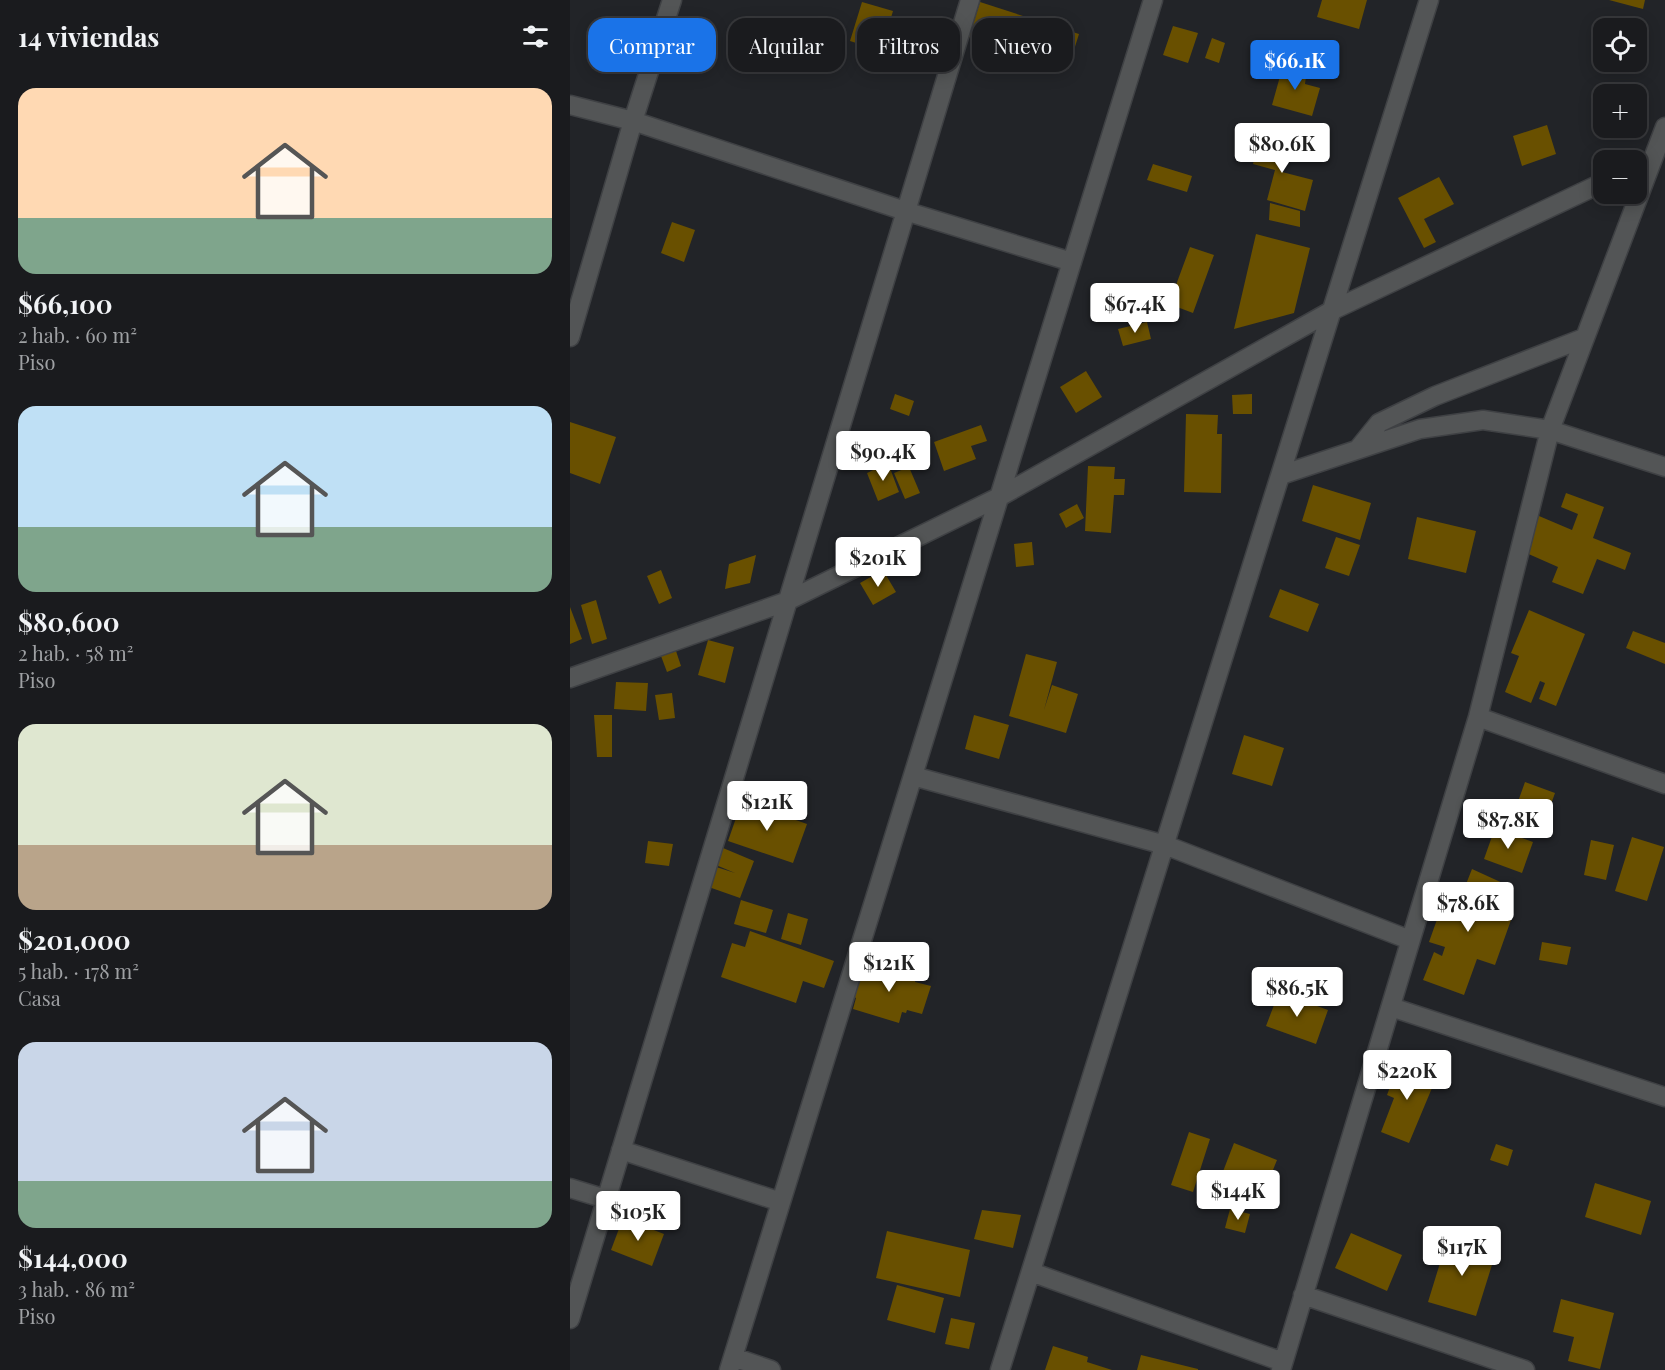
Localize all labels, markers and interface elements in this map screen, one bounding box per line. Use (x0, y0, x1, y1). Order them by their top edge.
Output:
chip: Comprar (588, 18, 716, 72)
chip: Alquilar (728, 18, 845, 72)
chip: Filtros (857, 18, 960, 72)
chip: Nuevo (972, 18, 1073, 72)
map controls (1593, 18, 1647, 204)
button: locate (1593, 18, 1647, 72)
text: 14 viviendas (18, 19, 159, 54)
icon: filters (519, 20, 552, 53)
pin: $66.1K (1246, 40, 1344, 91)
text: $66.1K (1264, 46, 1326, 73)
button: + (1593, 84, 1647, 138)
pin: $80.6K (1233, 123, 1331, 174)
icon: home (231, 127, 339, 235)
text: $80.6K (1249, 129, 1315, 156)
button: − (1593, 150, 1647, 204)
pin: $67.4K (1086, 283, 1184, 334)
text: $66,100 (18, 286, 113, 321)
text: $67.4K (1104, 289, 1166, 316)
text: 2 hab. · 60 m² (18, 321, 137, 348)
text: Piso (18, 348, 55, 375)
pin: $90.4K (834, 431, 932, 482)
text: $90.4K (850, 437, 916, 464)
icon: home (231, 445, 339, 553)
pin: $201K (836, 537, 920, 588)
text: $201K (850, 543, 906, 570)
text: $80,600 (18, 604, 119, 639)
text: 2 hab. · 58 m² (18, 639, 133, 666)
text: Piso (18, 666, 55, 693)
icon: home (231, 763, 339, 871)
pin: $121K (725, 781, 809, 832)
text: $121K (741, 787, 793, 814)
pin: $87.8K (1459, 799, 1557, 850)
text: $87.8K (1477, 805, 1539, 832)
pin: $78.6K (1419, 882, 1517, 933)
text: $78.6K (1437, 888, 1499, 915)
text: $201,000 (18, 922, 131, 957)
pin: $121K (847, 942, 931, 993)
text: $121K (863, 948, 915, 975)
text: 5 hab. · 178 m² (18, 957, 139, 984)
pin: $86.5K (1248, 967, 1346, 1018)
text: $86.5K (1266, 973, 1328, 1000)
text: Casa (18, 984, 61, 1011)
pin: $220K (1365, 1050, 1449, 1101)
text: $220K (1377, 1056, 1437, 1083)
icon: home (231, 1081, 339, 1189)
pin: $144K (1196, 1170, 1280, 1221)
text: $144K (1211, 1176, 1265, 1203)
pin: $105K (596, 1191, 680, 1242)
text: $105K (610, 1197, 666, 1224)
pin: $117K (1420, 1226, 1504, 1277)
text: $117K (1437, 1232, 1487, 1259)
text: $144,000 (18, 1240, 128, 1275)
text: 3 hab. · 86 m² (18, 1275, 135, 1302)
text: Piso (18, 1302, 55, 1329)

